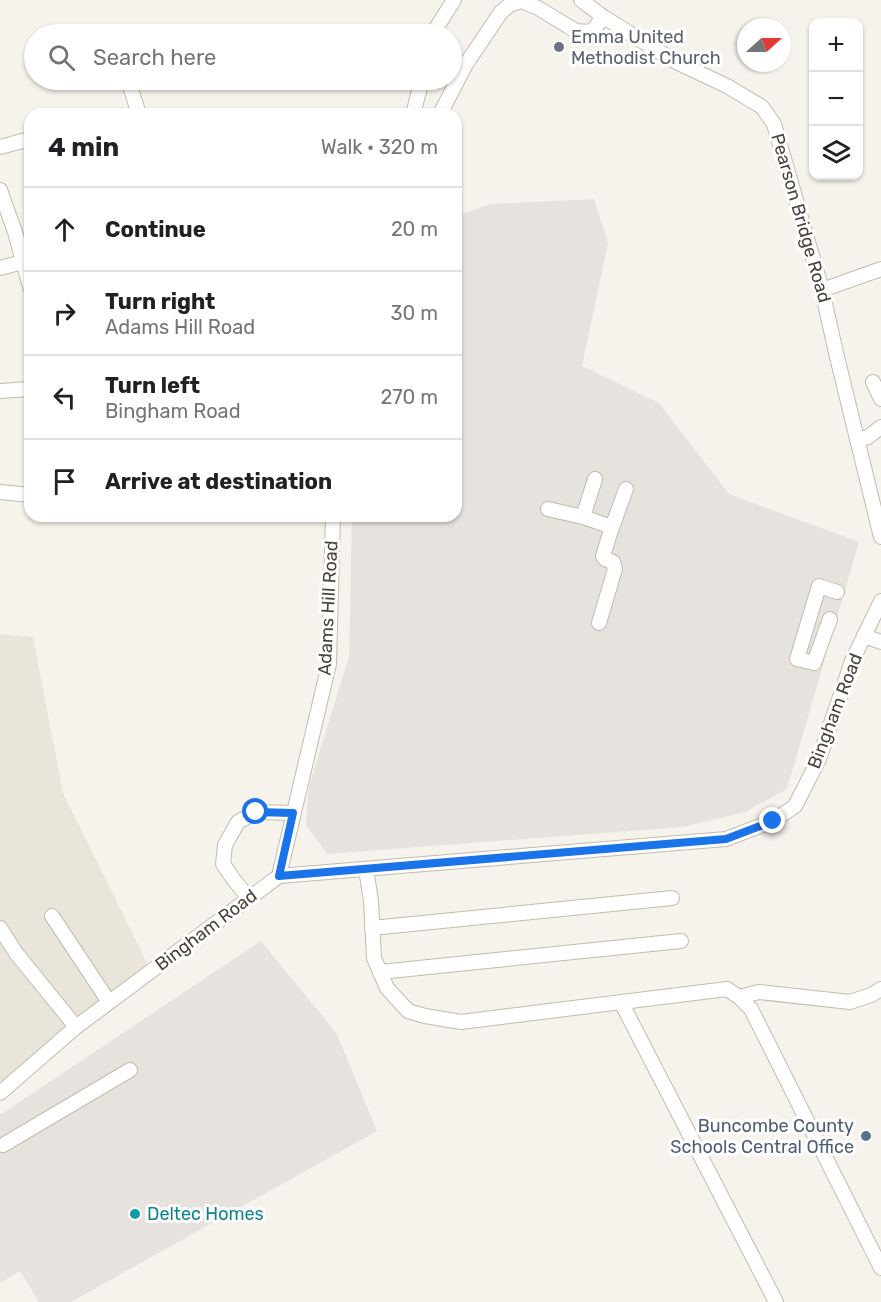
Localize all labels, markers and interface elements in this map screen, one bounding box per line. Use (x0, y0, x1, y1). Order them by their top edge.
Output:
north arrow (737, 18, 791, 72)
map controls (809, 18, 863, 180)
button: + (809, 18, 863, 72)
search box (24, 24, 462, 90)
place label: Emma United Methodist Church (571, 26, 721, 69)
marker: Emma United Methodist Church (552, 40, 566, 54)
icon: search (45, 41, 78, 74)
text: Search here (93, 44, 216, 71)
button: − (809, 72, 863, 126)
button: layers (809, 126, 863, 180)
street label: Pearson Bridge Road (766, 131, 836, 305)
text: 4 min (48, 132, 119, 163)
text: Walk · 320 m (321, 135, 438, 159)
icon: ahead (48, 213, 81, 246)
text: Continue (105, 216, 206, 243)
text: 20 m (391, 217, 438, 241)
text: Turn right (105, 288, 215, 315)
icon: right (48, 297, 81, 330)
text: 30 m (391, 301, 438, 325)
text: Adams Hill Road (105, 315, 255, 339)
text: Turn left (105, 372, 200, 399)
icon: left (48, 381, 81, 414)
text: 270 m (381, 385, 438, 409)
text: Bingham Road (105, 399, 241, 423)
icon: arrive (48, 465, 81, 498)
text: Arrive at destination (105, 468, 332, 495)
street label: Adams Hill Road (313, 540, 343, 676)
street label: Bingham Road (803, 650, 867, 772)
route start (242, 798, 268, 824)
route end (759, 807, 785, 833)
street label: Bingham Road (151, 885, 261, 975)
place label: Buncombe County Schools Central Office (670, 1115, 854, 1158)
marker: Buncombe County Schools Central Office (859, 1129, 873, 1143)
place label: Deltec Homes (147, 1203, 264, 1225)
marker: Deltec Homes (128, 1207, 142, 1221)

